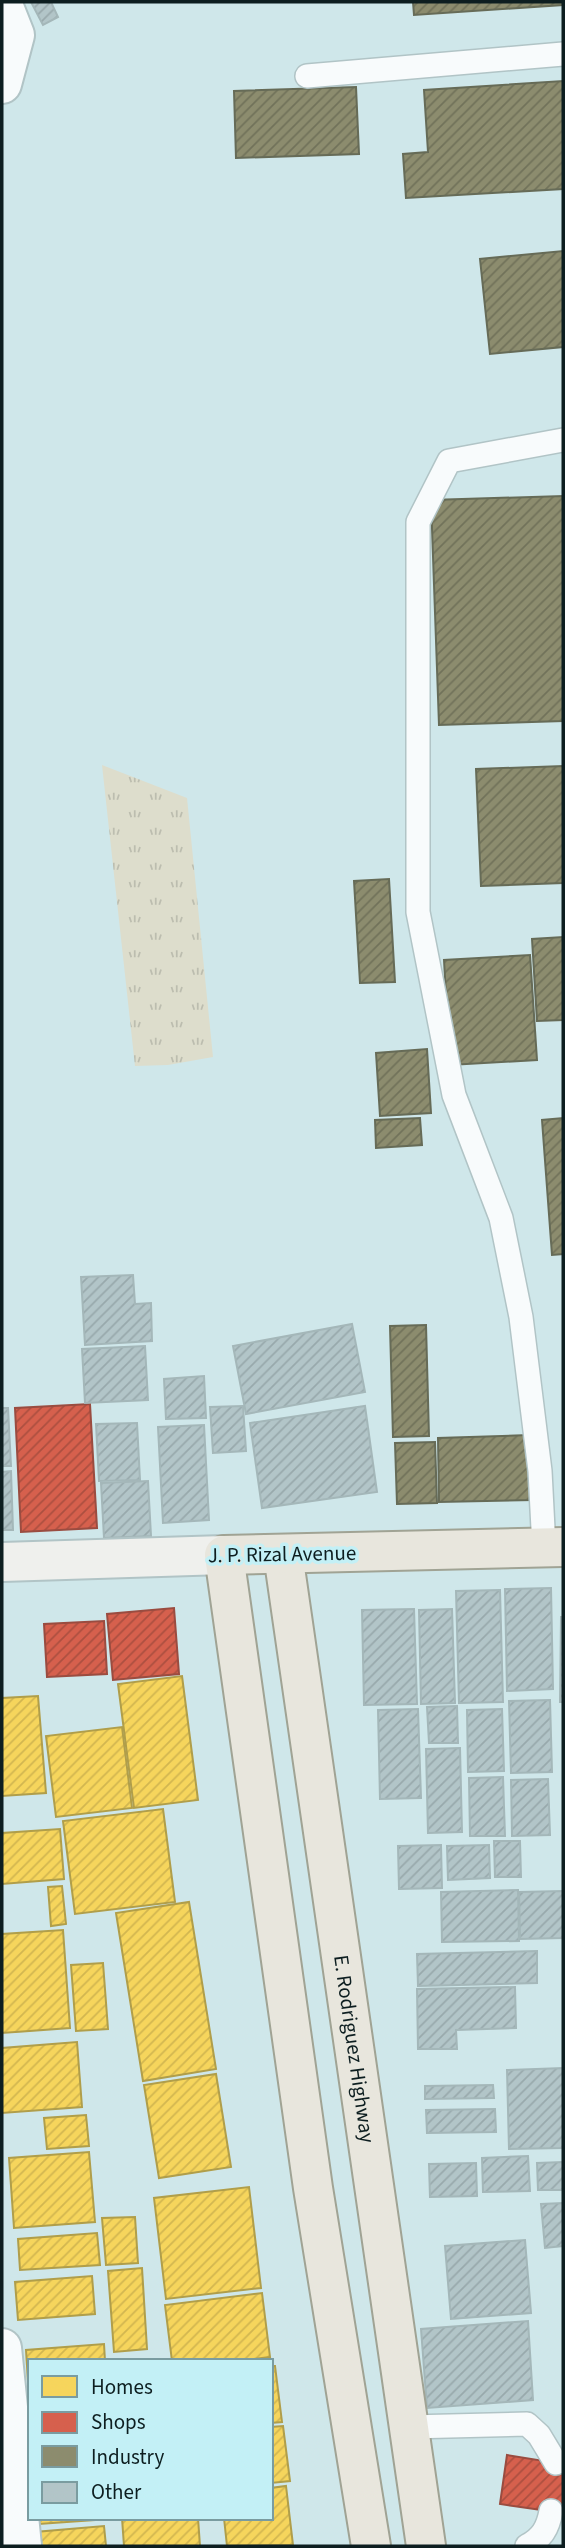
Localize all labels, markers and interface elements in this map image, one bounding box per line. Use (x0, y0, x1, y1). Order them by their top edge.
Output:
street label: J. P. Rizal Avenue (208, 1538, 356, 1570)
street label: E. Rodriguez Highway (326, 1953, 383, 2145)
legend (28, 2359, 273, 2520)
text: Homes (91, 2372, 153, 2402)
text: Shops (91, 2407, 146, 2437)
text: Industry (91, 2442, 164, 2472)
text: Other (91, 2477, 142, 2507)

